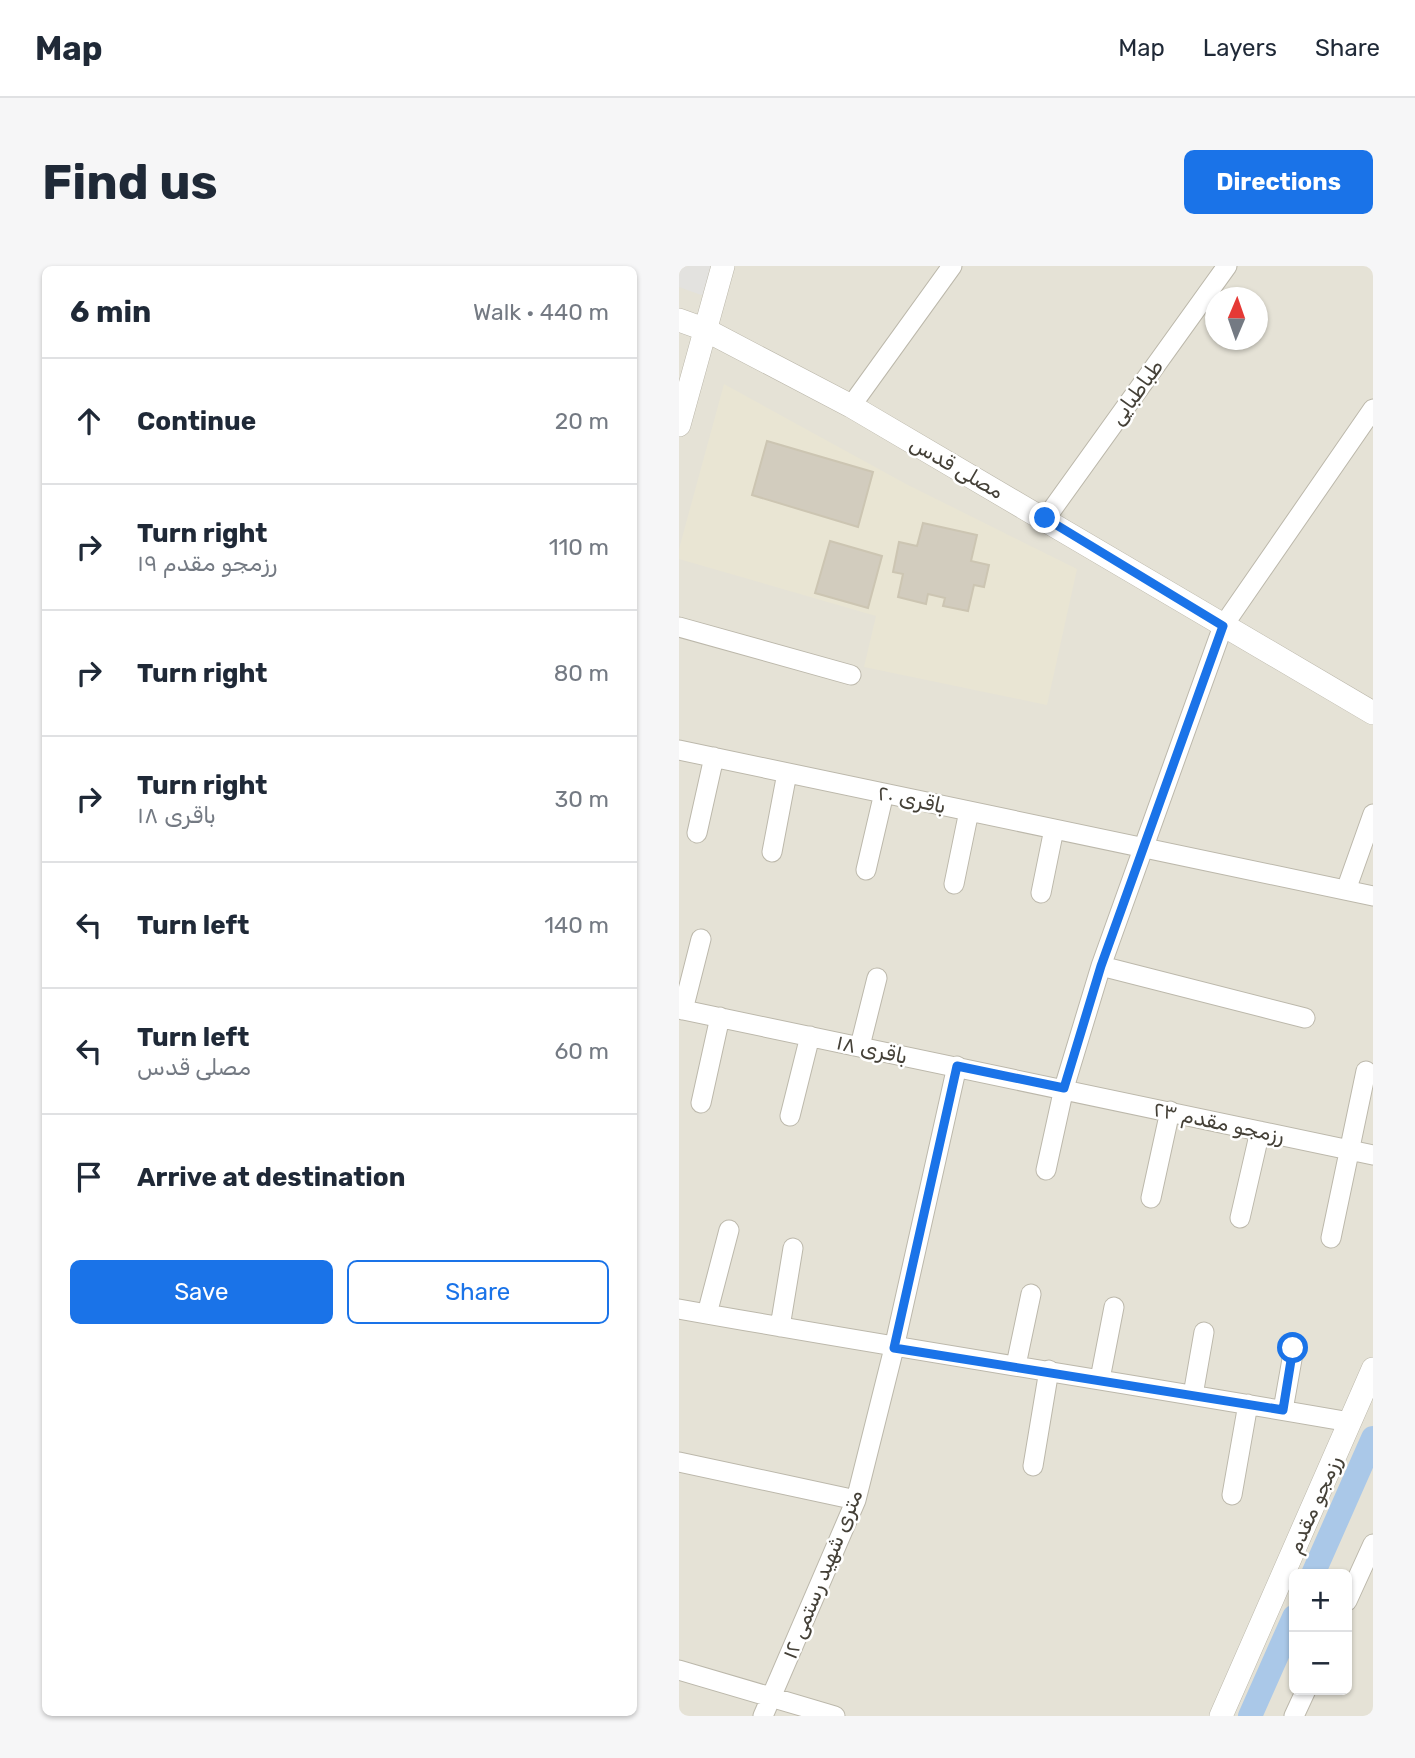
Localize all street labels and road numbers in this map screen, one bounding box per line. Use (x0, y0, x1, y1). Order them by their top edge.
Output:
street label: طباطبایی (1104, 354, 1168, 430)
street label: مصلی قدس (906, 430, 1008, 504)
street label: باقری ۲۰ (876, 780, 948, 818)
street label: باقری ۱۸ (834, 1029, 910, 1069)
street label: رزمجو مقدم ۲۳ (1151, 1096, 1287, 1149)
street label: رزمجو مقدم (1281, 1451, 1348, 1557)
street label: ۱۲ متری شهید رستمی (777, 1486, 867, 1662)

